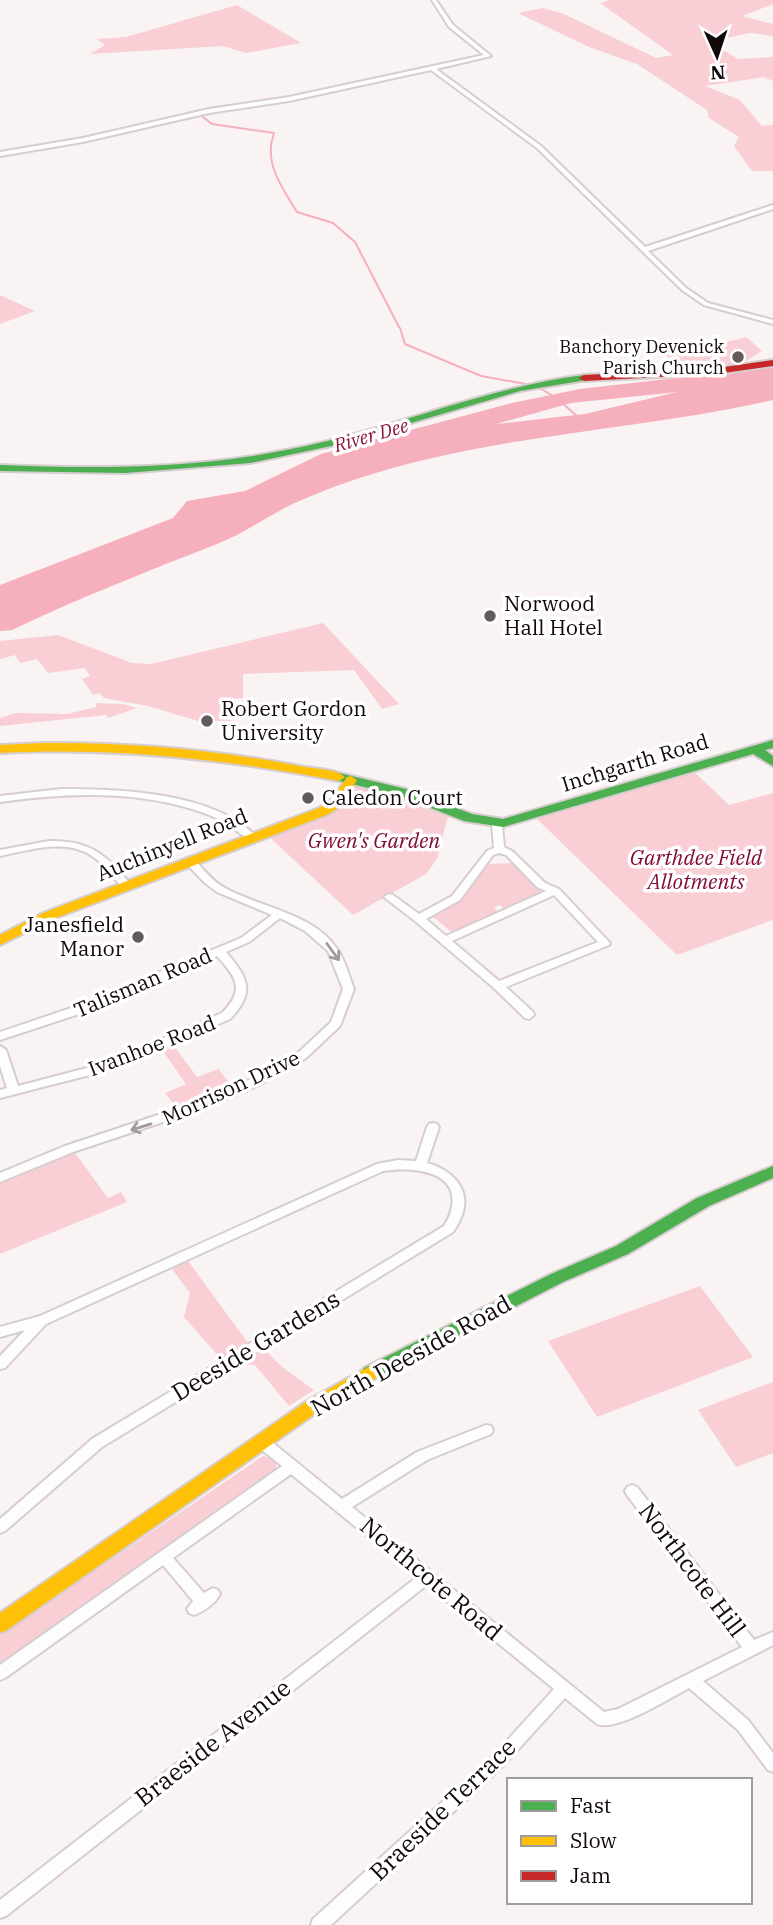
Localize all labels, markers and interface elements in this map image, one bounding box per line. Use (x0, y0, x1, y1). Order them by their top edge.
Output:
north arrow (682, 21, 752, 91)
text: N (710, 61, 726, 85)
place label: Banchory Devenick Parish Church (559, 335, 724, 379)
marker: Banchory Devenick Parish Church (730, 349, 746, 365)
water label: River Dee (330, 413, 412, 457)
place label: Norwood Hall Hotel (504, 589, 603, 641)
marker: Norwood Hall Hotel (482, 608, 498, 624)
place label: Robert Gordon University (221, 694, 367, 746)
marker: Robert Gordon University (199, 713, 215, 729)
street label: Inchgarth Road (558, 726, 712, 798)
place label: Caledon Court (322, 783, 463, 811)
marker: Caledon Court (300, 790, 316, 806)
street label: Auchinyell Road (92, 801, 251, 887)
park label: Gwen's Garden (308, 826, 440, 854)
park label: Garthdee Field Allotments (630, 843, 763, 895)
place label: Janesfield Manor (25, 910, 125, 962)
marker: Janesfield Manor (130, 929, 146, 945)
street label: Talisman Road (69, 940, 216, 1024)
one-way arrow (326, 942, 340, 961)
street label: Ivanhoe Road (84, 1008, 220, 1082)
street label: Morrison Drive (157, 1043, 304, 1131)
one-way arrow (130, 1122, 152, 1135)
street label: Deeside Gardens (165, 1282, 345, 1408)
street label: North Deeside Road (305, 1287, 516, 1423)
street label: Northcote Hill (632, 1496, 754, 1643)
street label: Northcote Road (354, 1509, 509, 1647)
street label: Braeside Avenue (128, 1671, 297, 1813)
street label: Braeside Terrace (362, 1731, 522, 1887)
legend (507, 1778, 752, 1904)
text: Fast (570, 1791, 611, 1819)
text: Slow (570, 1826, 617, 1854)
text: Jam (570, 1861, 611, 1889)

